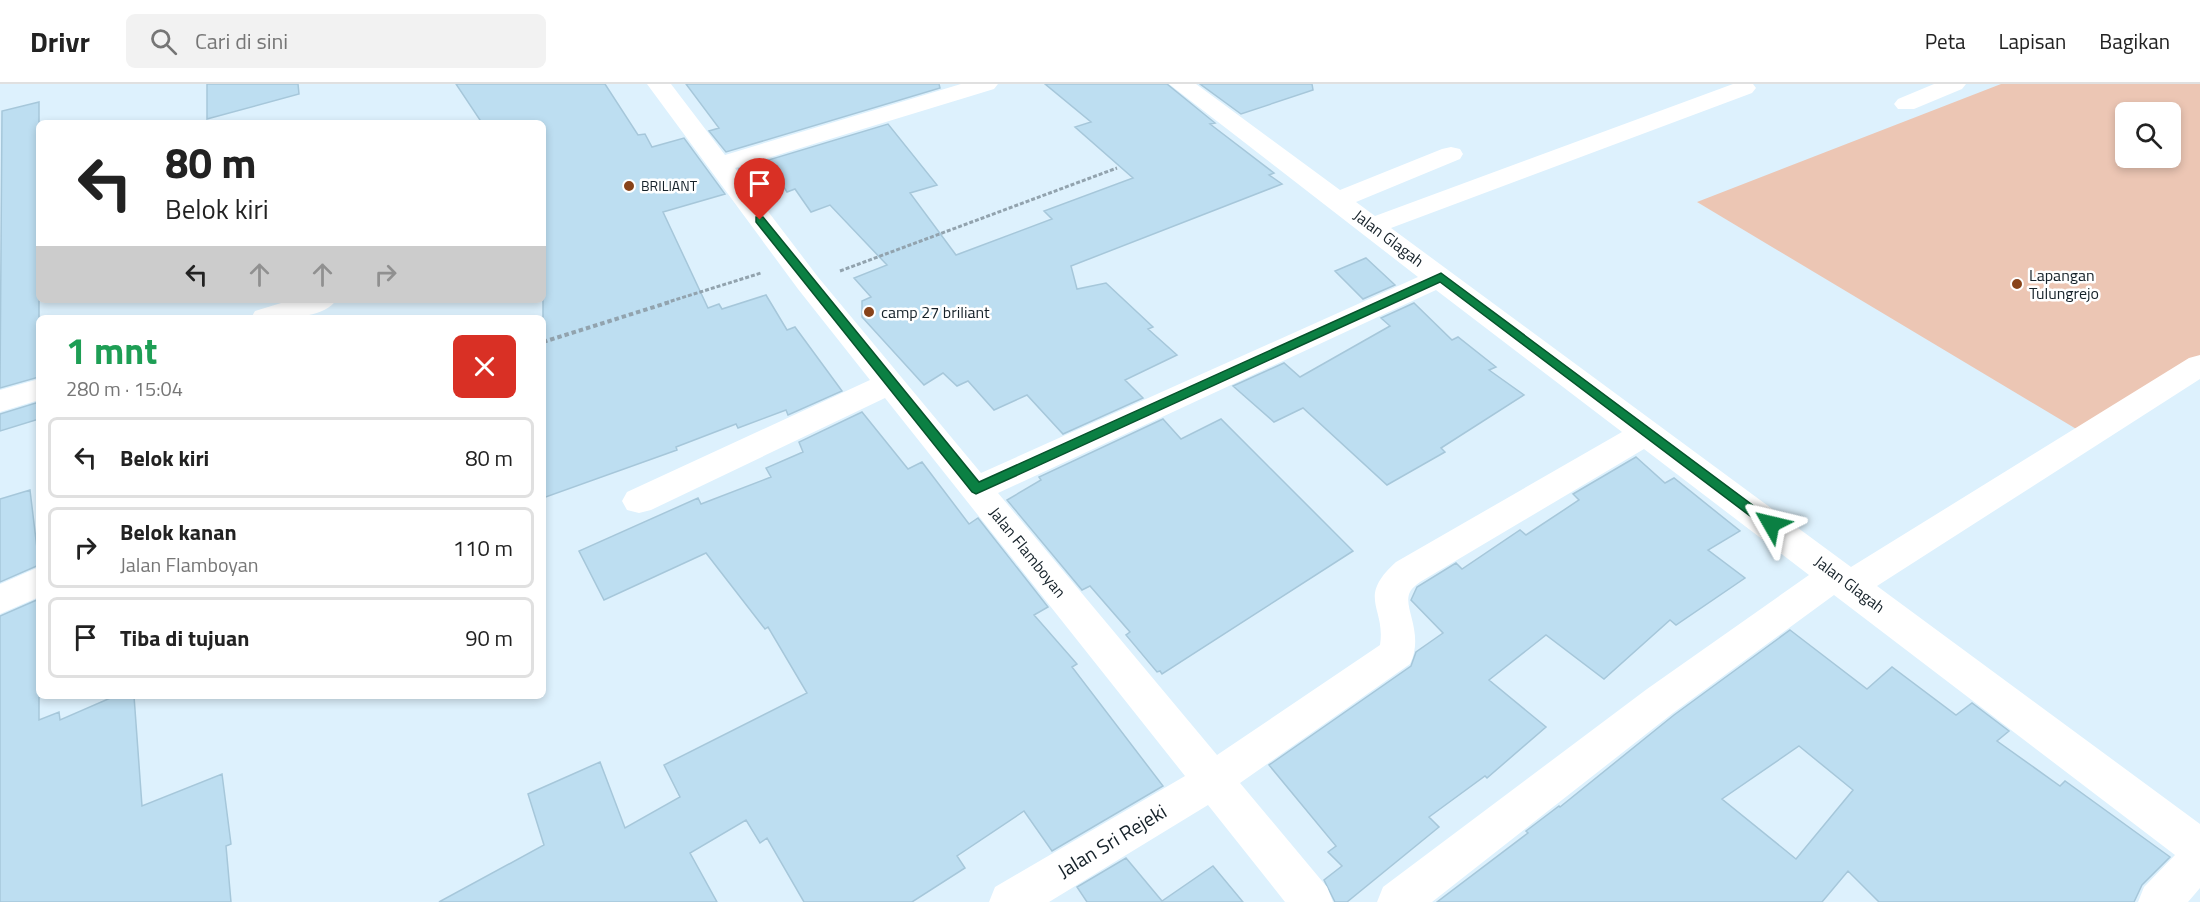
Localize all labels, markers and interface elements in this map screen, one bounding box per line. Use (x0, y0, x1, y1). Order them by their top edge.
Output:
search box (126, 14, 546, 68)
text: Drivr (30, 20, 90, 63)
text: Cari di sini (195, 24, 288, 58)
icon: search (147, 25, 180, 58)
text: Peta (1925, 25, 1966, 57)
text: Lapisan (1999, 25, 2066, 57)
text: Bagikan (2099, 25, 2170, 57)
map controls (2115, 102, 2181, 168)
button: search (2115, 102, 2181, 168)
text: 80 m (165, 130, 257, 194)
icon: left (66, 144, 144, 222)
pin (734, 158, 785, 220)
icon: arrive (743, 167, 776, 200)
place label: BRILIANT (641, 175, 698, 196)
marker: BRILIANT (622, 179, 636, 193)
text: Belok kiri (165, 188, 269, 229)
street label: Jalan Glagah (1349, 203, 1429, 273)
icon: left (180, 258, 213, 291)
icon: ahead (243, 258, 276, 291)
icon: ahead (306, 258, 339, 291)
icon: right (369, 258, 402, 291)
place label: Lapangan Tulungrejo (2029, 263, 2099, 305)
marker: Lapangan Tulungrejo (2010, 277, 2024, 291)
place label: camp 27 briliant (881, 300, 990, 324)
marker: camp 27 briliant (862, 305, 876, 319)
text: 1 mnt (66, 323, 157, 378)
button: close (453, 335, 516, 398)
text: 280 m · 15:04 (66, 373, 183, 404)
icon: left (69, 441, 102, 474)
text: Belok kiri (120, 441, 209, 475)
text: 80 m (465, 441, 513, 475)
position arrow (1739, 492, 1803, 556)
street label: Jalan Flamboyan (984, 501, 1072, 603)
text: Belok kanan (120, 515, 237, 549)
icon: right (69, 531, 102, 564)
text: 110 m (453, 531, 513, 565)
text: Jalan Flamboyan (120, 549, 259, 580)
street label: Jalan Glagah (1810, 549, 1890, 619)
icon: arrive (69, 621, 102, 654)
text: Tiba di tujuan (120, 621, 249, 655)
text: 90 m (465, 621, 513, 655)
street label: Jalan Sri Rejeki (1051, 796, 1172, 885)

